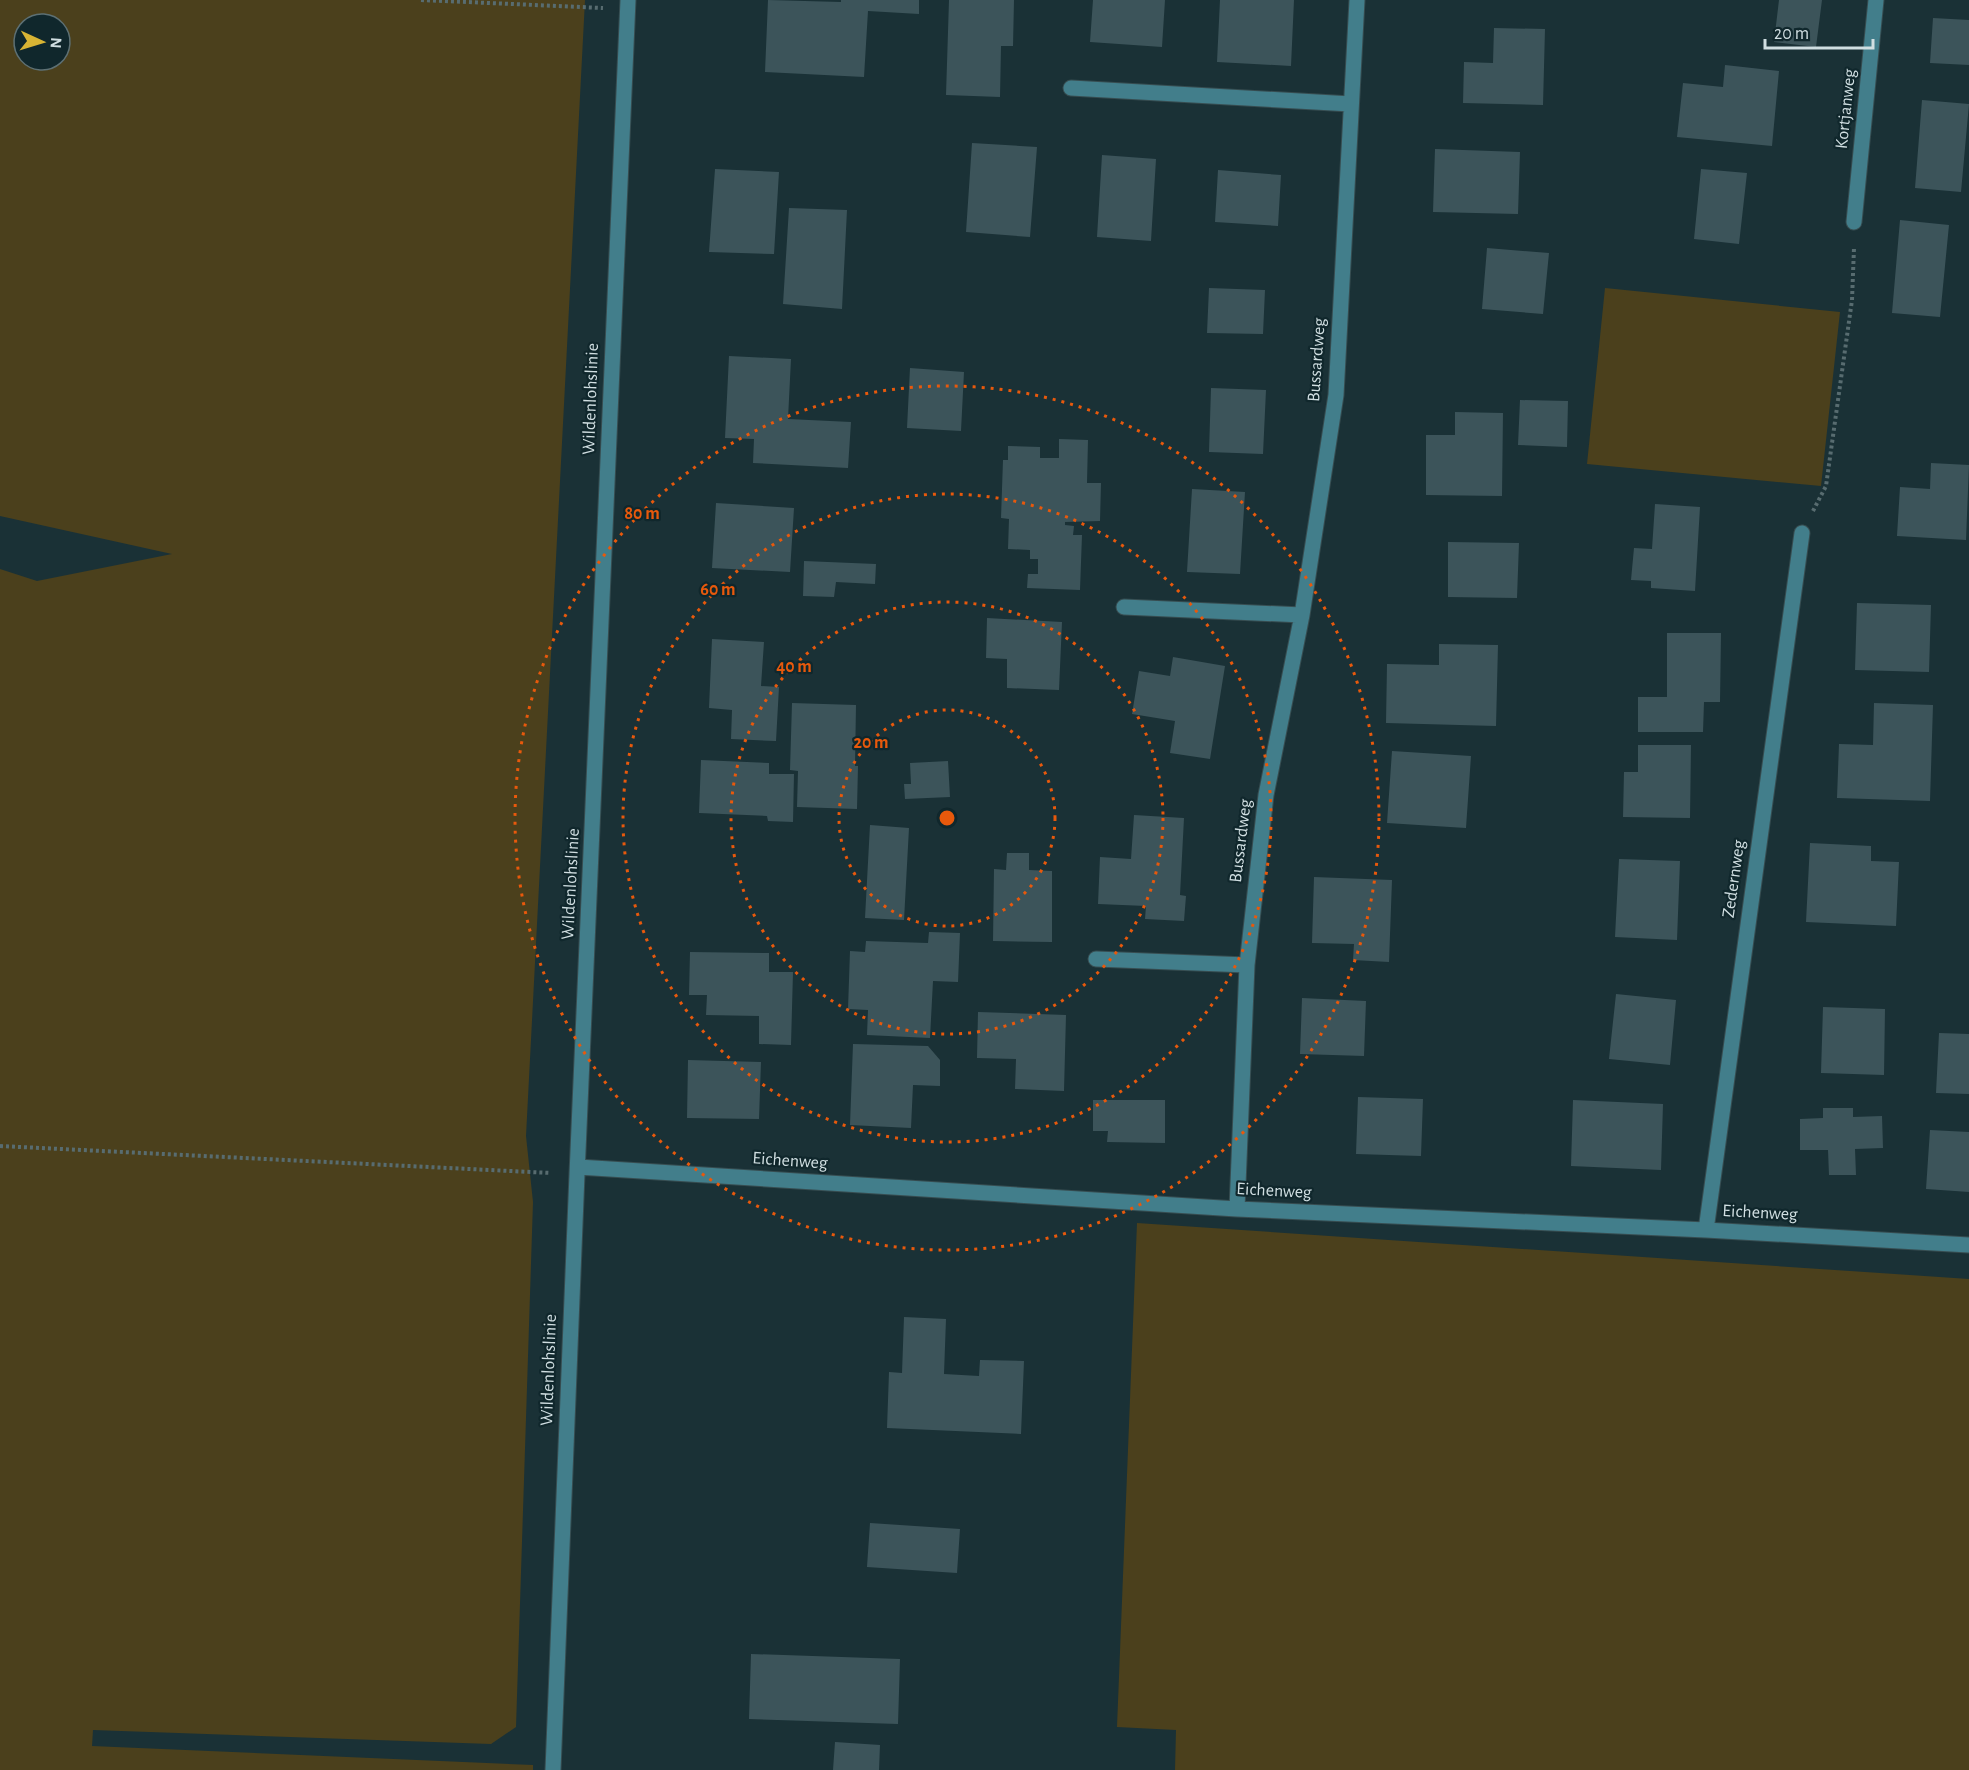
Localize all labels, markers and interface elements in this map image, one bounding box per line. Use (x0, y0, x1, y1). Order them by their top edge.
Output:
north arrow (12, 12, 72, 72)
scale bar (1765, 12, 1873, 50)
text: 20 m (1774, 25, 1809, 43)
text: N (48, 37, 64, 49)
street label: Kortjanweg (1833, 68, 1859, 150)
street label: Bussardweg (1305, 317, 1329, 403)
street label: Wildenlohslinie (580, 343, 602, 455)
text: 80 m (624, 505, 660, 523)
text: 60 m (700, 581, 736, 599)
text: 40 m (776, 658, 812, 676)
text: 20 m (853, 734, 889, 752)
street label: Bussardweg (1227, 798, 1255, 884)
centre of rings (937, 808, 957, 828)
street label: Wildenlohslinie (559, 828, 583, 940)
street label: Zedernweg (1720, 839, 1748, 919)
street label: Eichenweg (752, 1149, 828, 1173)
street label: Eichenweg (1236, 1180, 1312, 1202)
street label: Eichenweg (1722, 1202, 1798, 1224)
street label: Wildenlohslinie (538, 1314, 560, 1426)

